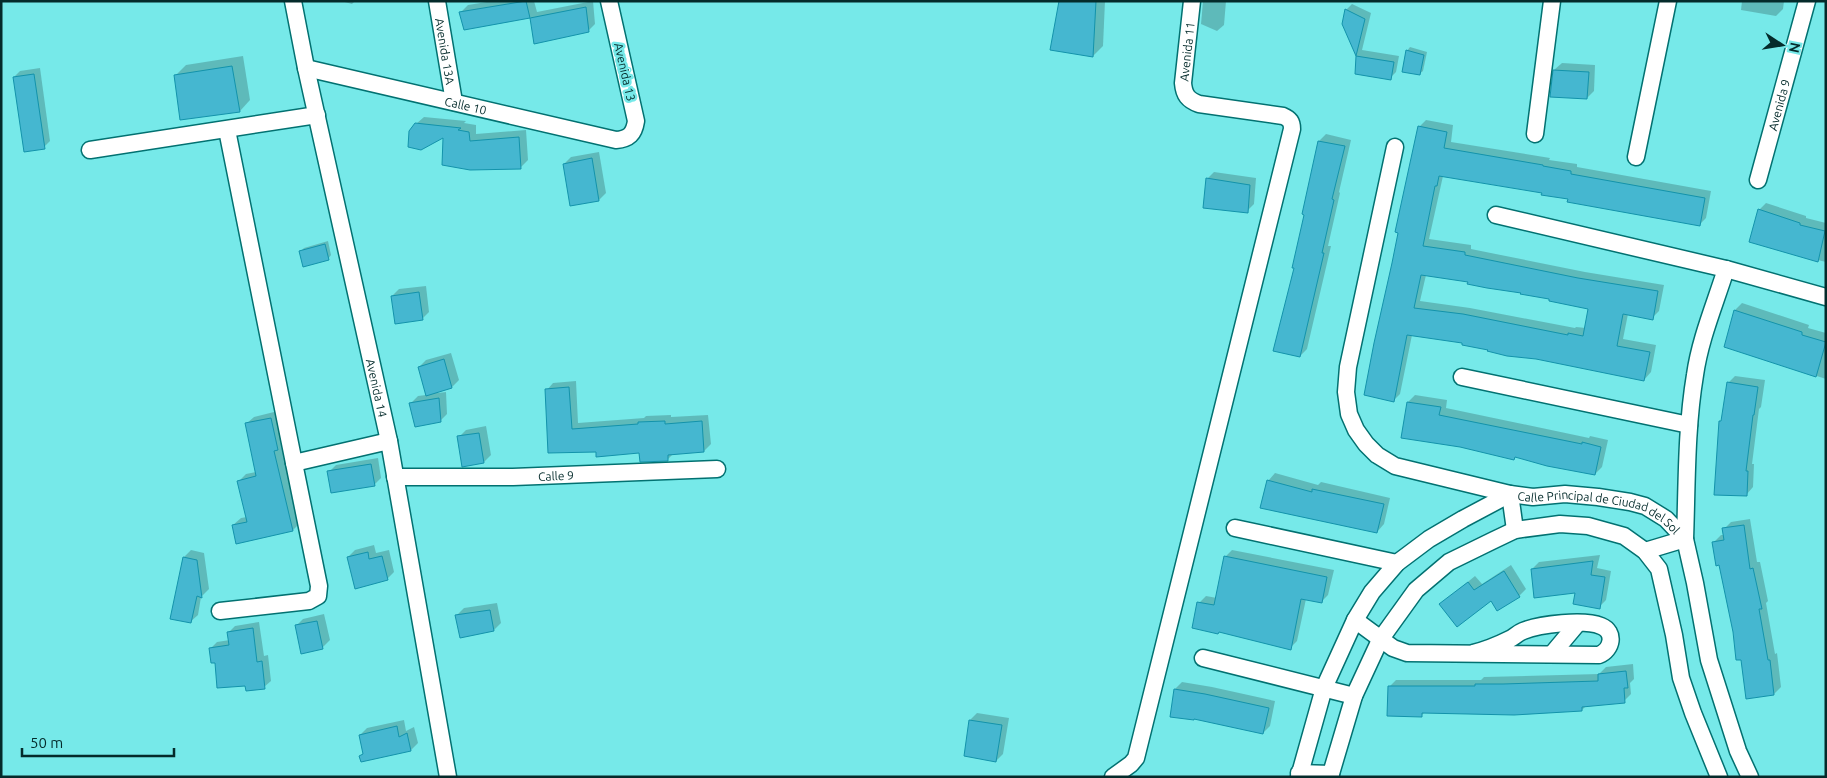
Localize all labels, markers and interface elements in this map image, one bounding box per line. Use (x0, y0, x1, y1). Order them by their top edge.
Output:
street label: Avenida 13A (433, 17, 457, 86)
north arrow (1757, 20, 1807, 70)
street label: Avenida 11 (1177, 21, 1196, 82)
text: N (1786, 41, 1804, 54)
street label: Avenida 13 (612, 42, 638, 102)
street label: Avenida 9 (1765, 78, 1792, 132)
street label: Calle 10 (443, 94, 488, 116)
street label: Avenida 14 (364, 358, 390, 419)
street label: Calle 9 (538, 468, 574, 483)
street label: Calle Principal de Ciudad del Sol (1517, 487, 1683, 536)
scale bar (22, 726, 175, 758)
text: 50 m (30, 734, 63, 751)

